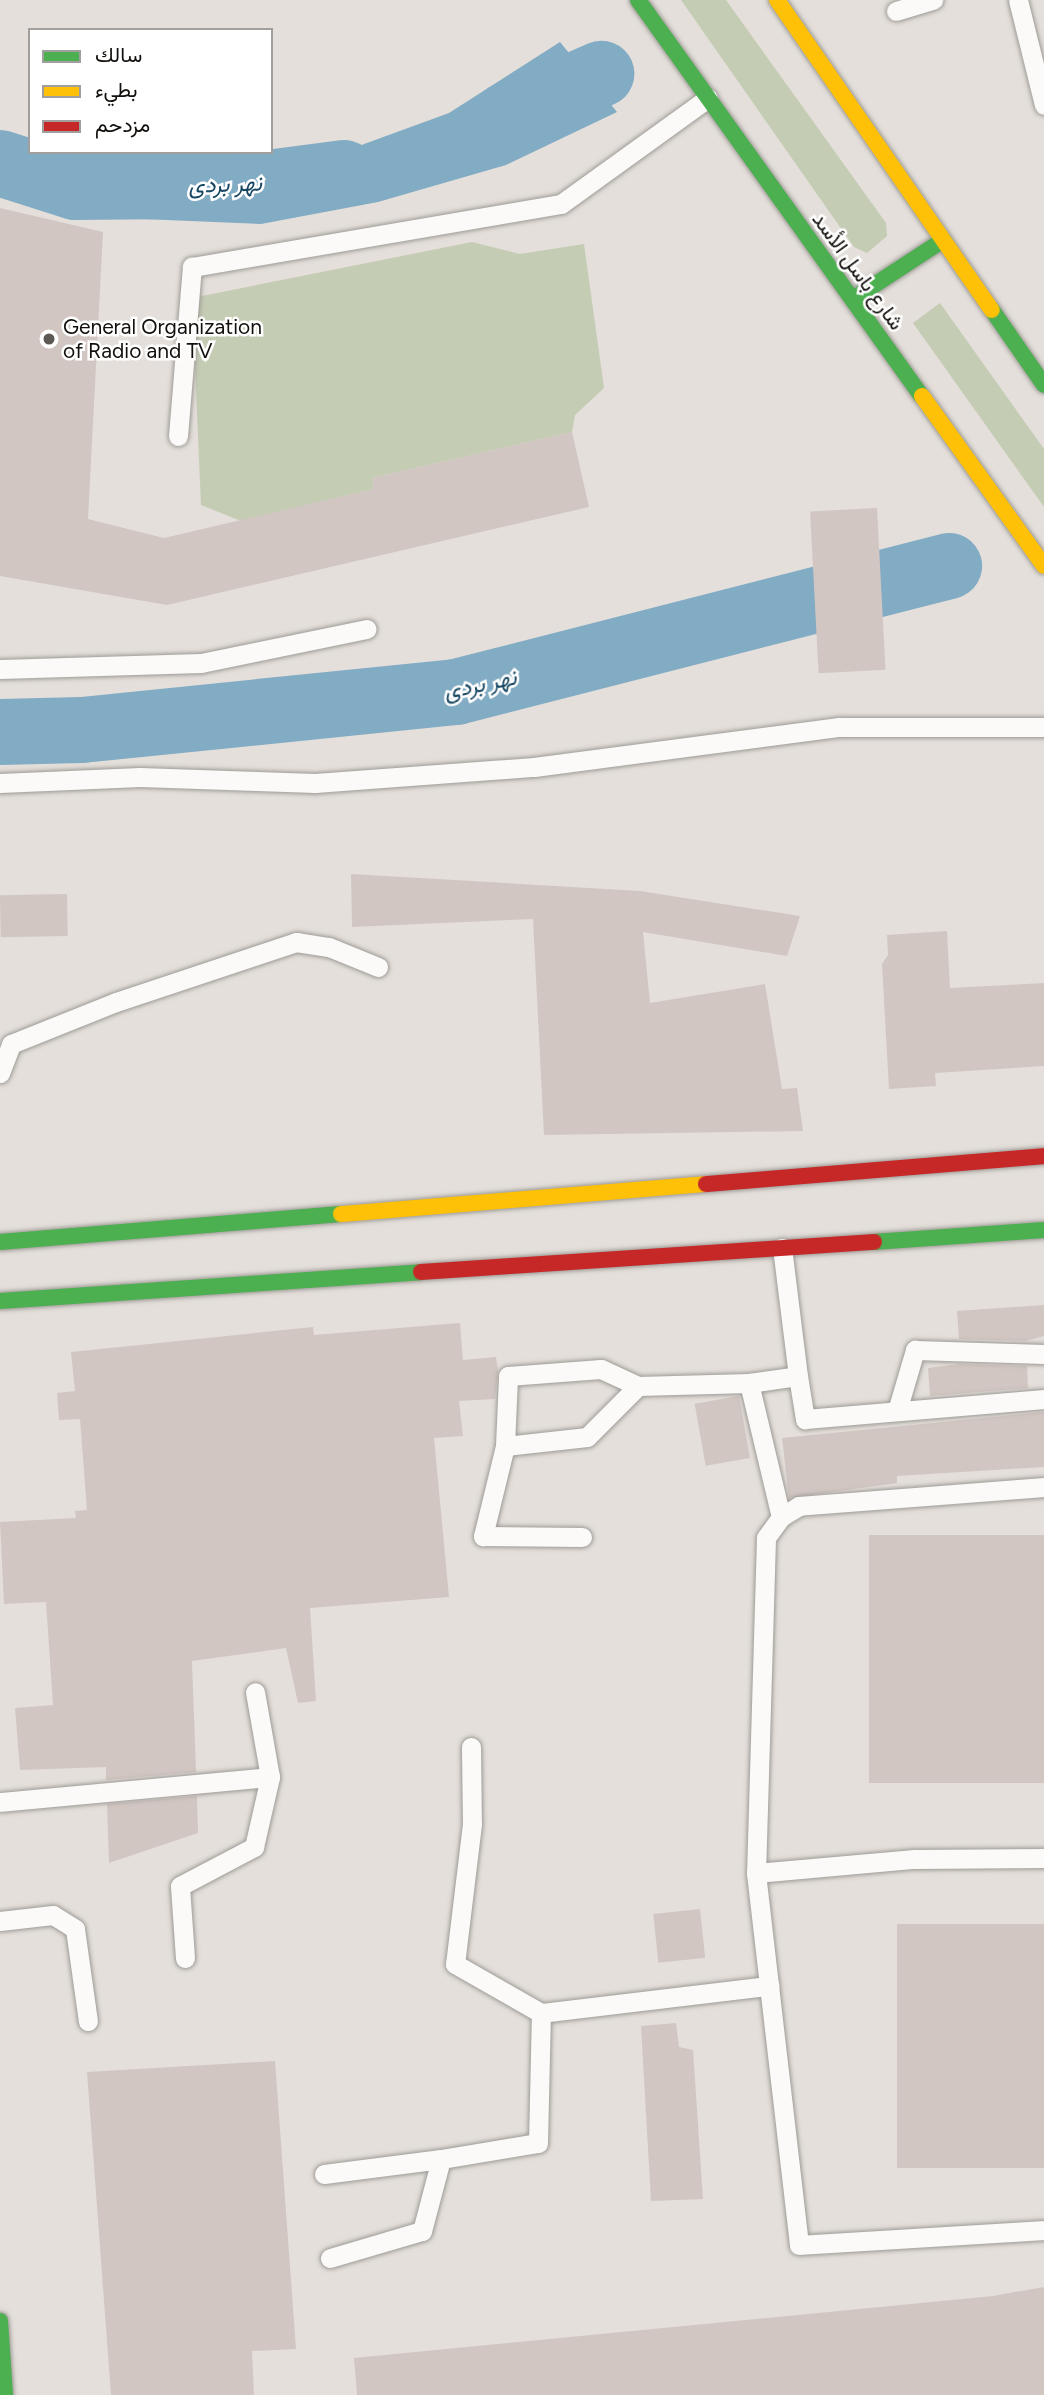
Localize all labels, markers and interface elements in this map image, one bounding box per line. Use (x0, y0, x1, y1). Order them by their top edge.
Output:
legend (28, 28, 273, 154)
text: سالك (95, 42, 142, 67)
text: بطيء (95, 77, 138, 102)
text: مزدحم (95, 112, 150, 137)
water label: نهر بردى (188, 169, 262, 199)
street label: شارع باسل الأسد (807, 207, 909, 335)
place label: General Organization of Radio and TV (63, 314, 262, 364)
marker: General Organization of Radio and TV (41, 331, 57, 347)
water label: نهر بردى (441, 663, 519, 705)

